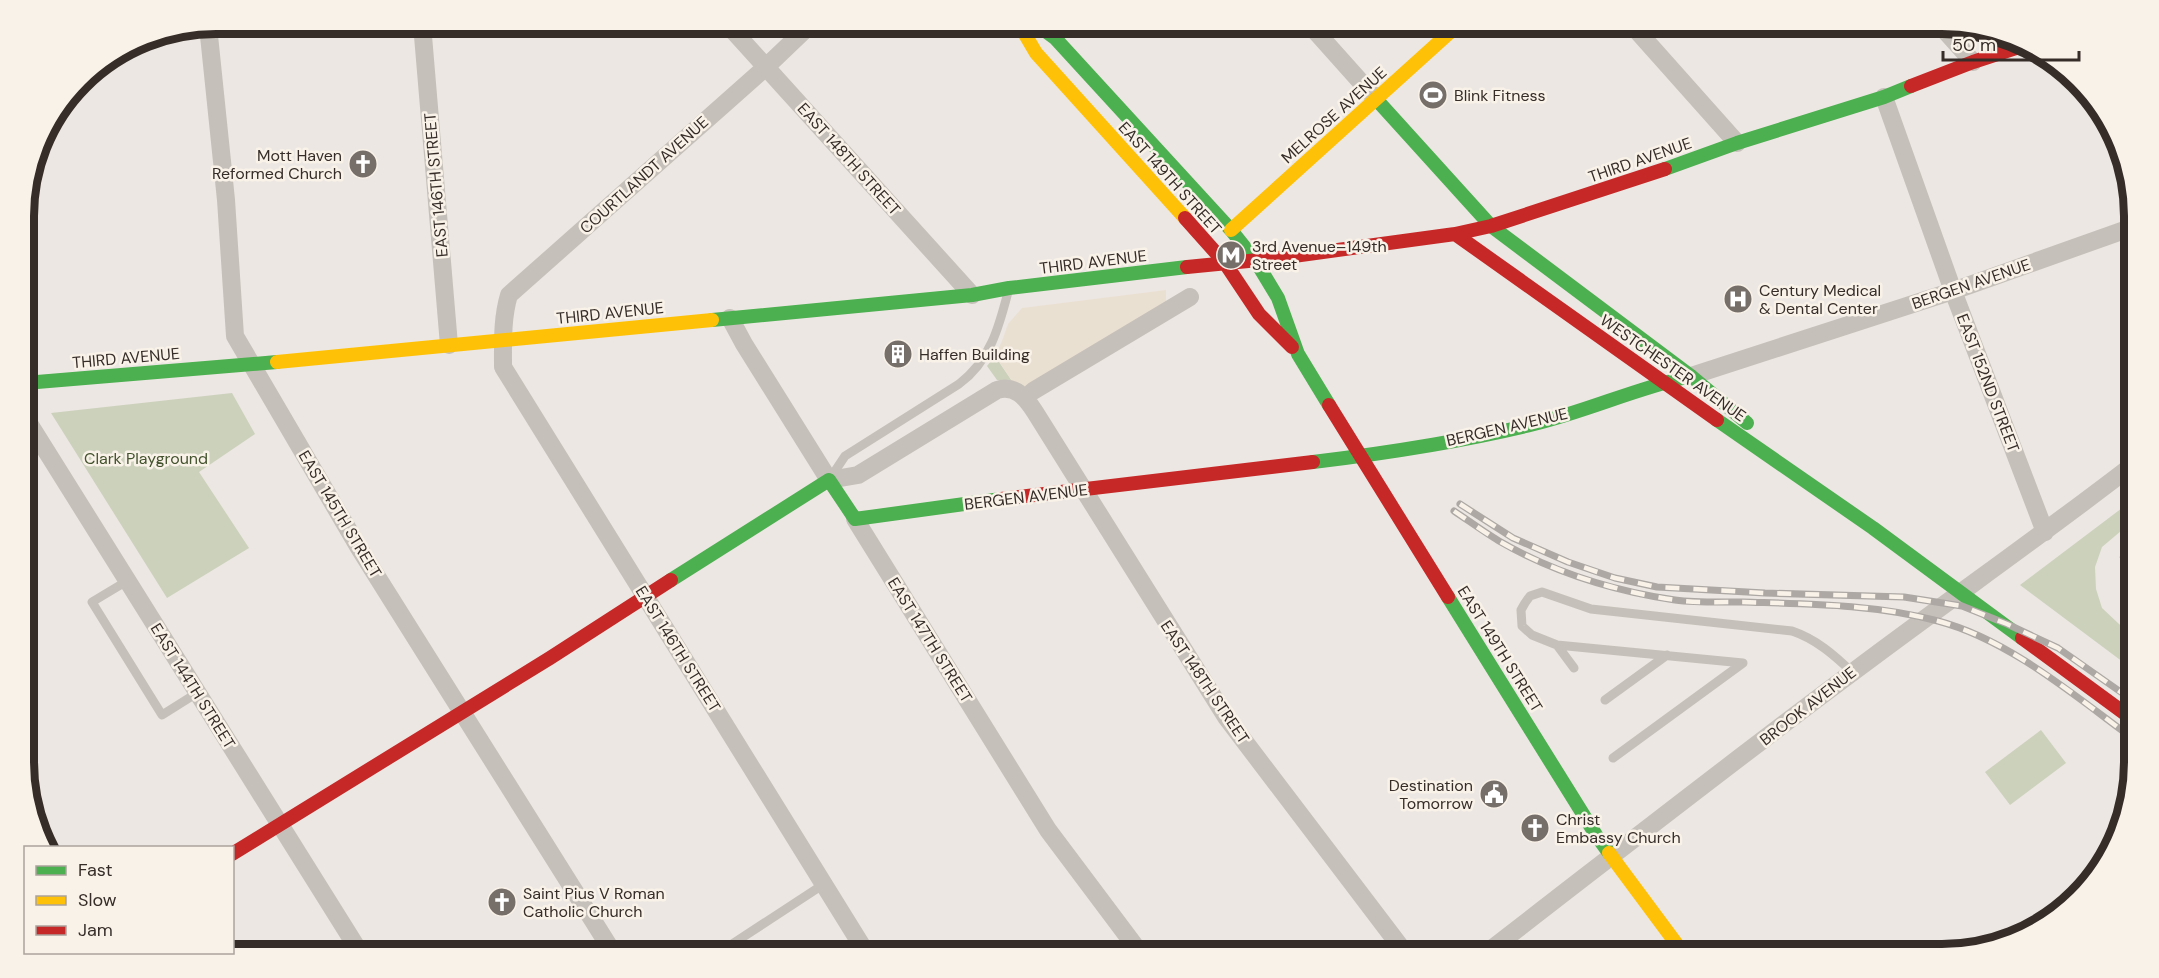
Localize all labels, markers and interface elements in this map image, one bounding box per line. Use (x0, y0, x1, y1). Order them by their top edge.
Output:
scale bar (1943, 24, 2080, 62)
text: 50 m (1952, 33, 1996, 57)
street label: MELROSE AVENUE (1277, 62, 1391, 168)
sports icon: Blink Fitness (1417, 79, 1449, 111)
place label: Blink Fitness (1454, 85, 1546, 106)
street label: EAST 148TH STREET (793, 98, 905, 220)
street label: EAST 146TH STREET (419, 112, 453, 258)
street label: COURTLANDT AVENUE (575, 112, 713, 238)
street label: EAST 149TH STREET (1114, 117, 1226, 239)
street label: THIRD AVENUE (1586, 133, 1694, 187)
place label: Mott Haven Reformed Church (212, 145, 342, 184)
church icon: Mott Haven Reformed Church (347, 148, 379, 180)
place label: 3rd Avenue–149th Street (1252, 236, 1387, 275)
metro station icon: 3rd Avenue–149th Street (1215, 239, 1247, 271)
street label: THIRD AVENUE (1038, 245, 1148, 279)
street label: BERGEN AVENUE (1909, 254, 2033, 314)
place label: Century Medical & Dental Center (1759, 280, 1881, 319)
hospital icon: Century Medical & Dental Center (1722, 283, 1754, 315)
street label: THIRD AVENUE (555, 297, 665, 329)
street label: WESTCHESTER AVENUE (1596, 310, 1750, 426)
street label: EAST 152ND STREET (1952, 311, 2024, 455)
building icon: Haffen Building (882, 338, 914, 370)
street label: THIRD AVENUE (71, 343, 181, 373)
place label: Haffen Building (919, 344, 1030, 365)
street label: BERGEN AVENUE (1444, 403, 1570, 451)
street label: EAST 145TH STREET (294, 447, 386, 581)
park label: Clark Playground (84, 448, 208, 469)
street label: BERGEN AVENUE (963, 479, 1089, 515)
street label: EAST 147TH STREET (883, 573, 977, 707)
street label: EAST 146TH STREET (631, 582, 725, 716)
street label: EAST 149TH STREET (1453, 582, 1547, 716)
street label: EAST 148TH STREET (1156, 616, 1254, 748)
street label: EAST 144TH STREET (146, 619, 240, 753)
street label: BROOK AVENUE (1755, 662, 1861, 750)
place label: Destination Tomorrow (1389, 775, 1473, 814)
public building icon: Destination Tomorrow (1478, 778, 1510, 810)
place label: Christ Embassy Church (1556, 809, 1681, 848)
church icon: Christ Embassy Church (1519, 812, 1551, 844)
legend (24, 846, 234, 954)
text: Fast (78, 858, 113, 882)
place label: Saint Pius V Roman Catholic Church (523, 883, 665, 922)
church icon: Saint Pius V Roman Catholic Church (486, 886, 518, 918)
text: Slow (78, 888, 117, 912)
text: Jam (78, 918, 113, 942)

